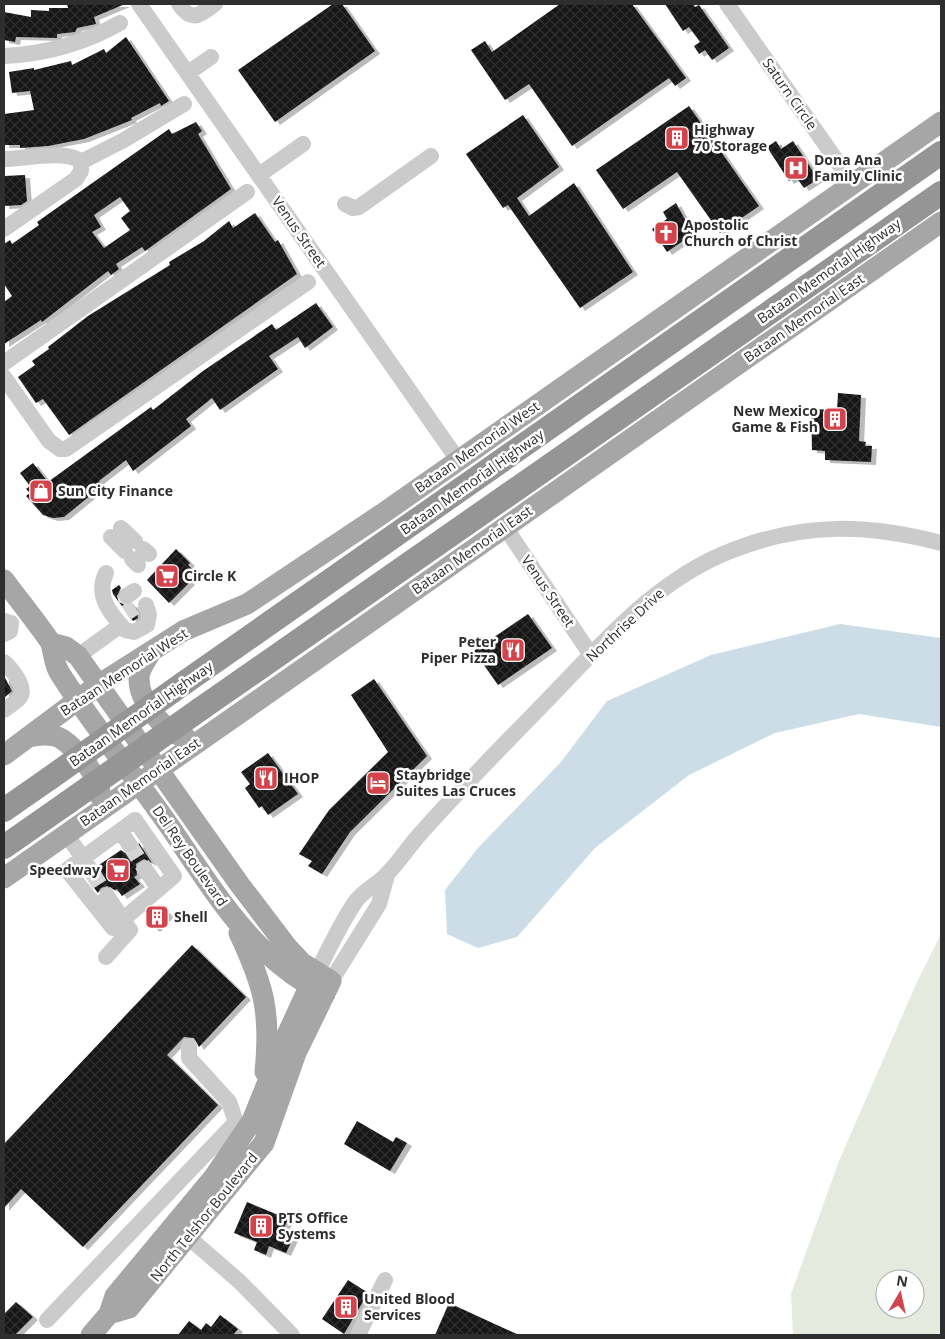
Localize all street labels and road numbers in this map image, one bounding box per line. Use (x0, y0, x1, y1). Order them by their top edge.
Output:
street label: Saturn Circle (759, 54, 822, 133)
street label: Venus Street (268, 192, 331, 271)
street label: Bataan Memorial Highway (753, 213, 905, 328)
street label: Bataan Memorial East (740, 269, 868, 366)
street label: Bataan Memorial West (411, 396, 543, 497)
street label: Bataan Memorial Highway (396, 424, 548, 539)
street label: Bataan Memorial East (408, 501, 536, 598)
street label: Venus Street (517, 551, 579, 630)
street label: Northrise Drive (582, 584, 668, 666)
street label: Bataan Memorial West (56, 623, 191, 720)
street label: Bataan Memorial Highway (65, 656, 217, 771)
street label: Bataan Memorial East (76, 733, 204, 830)
street label: Del Rey Boulevard (149, 802, 232, 910)
street label: North Telshor Boulevard (146, 1148, 262, 1285)

